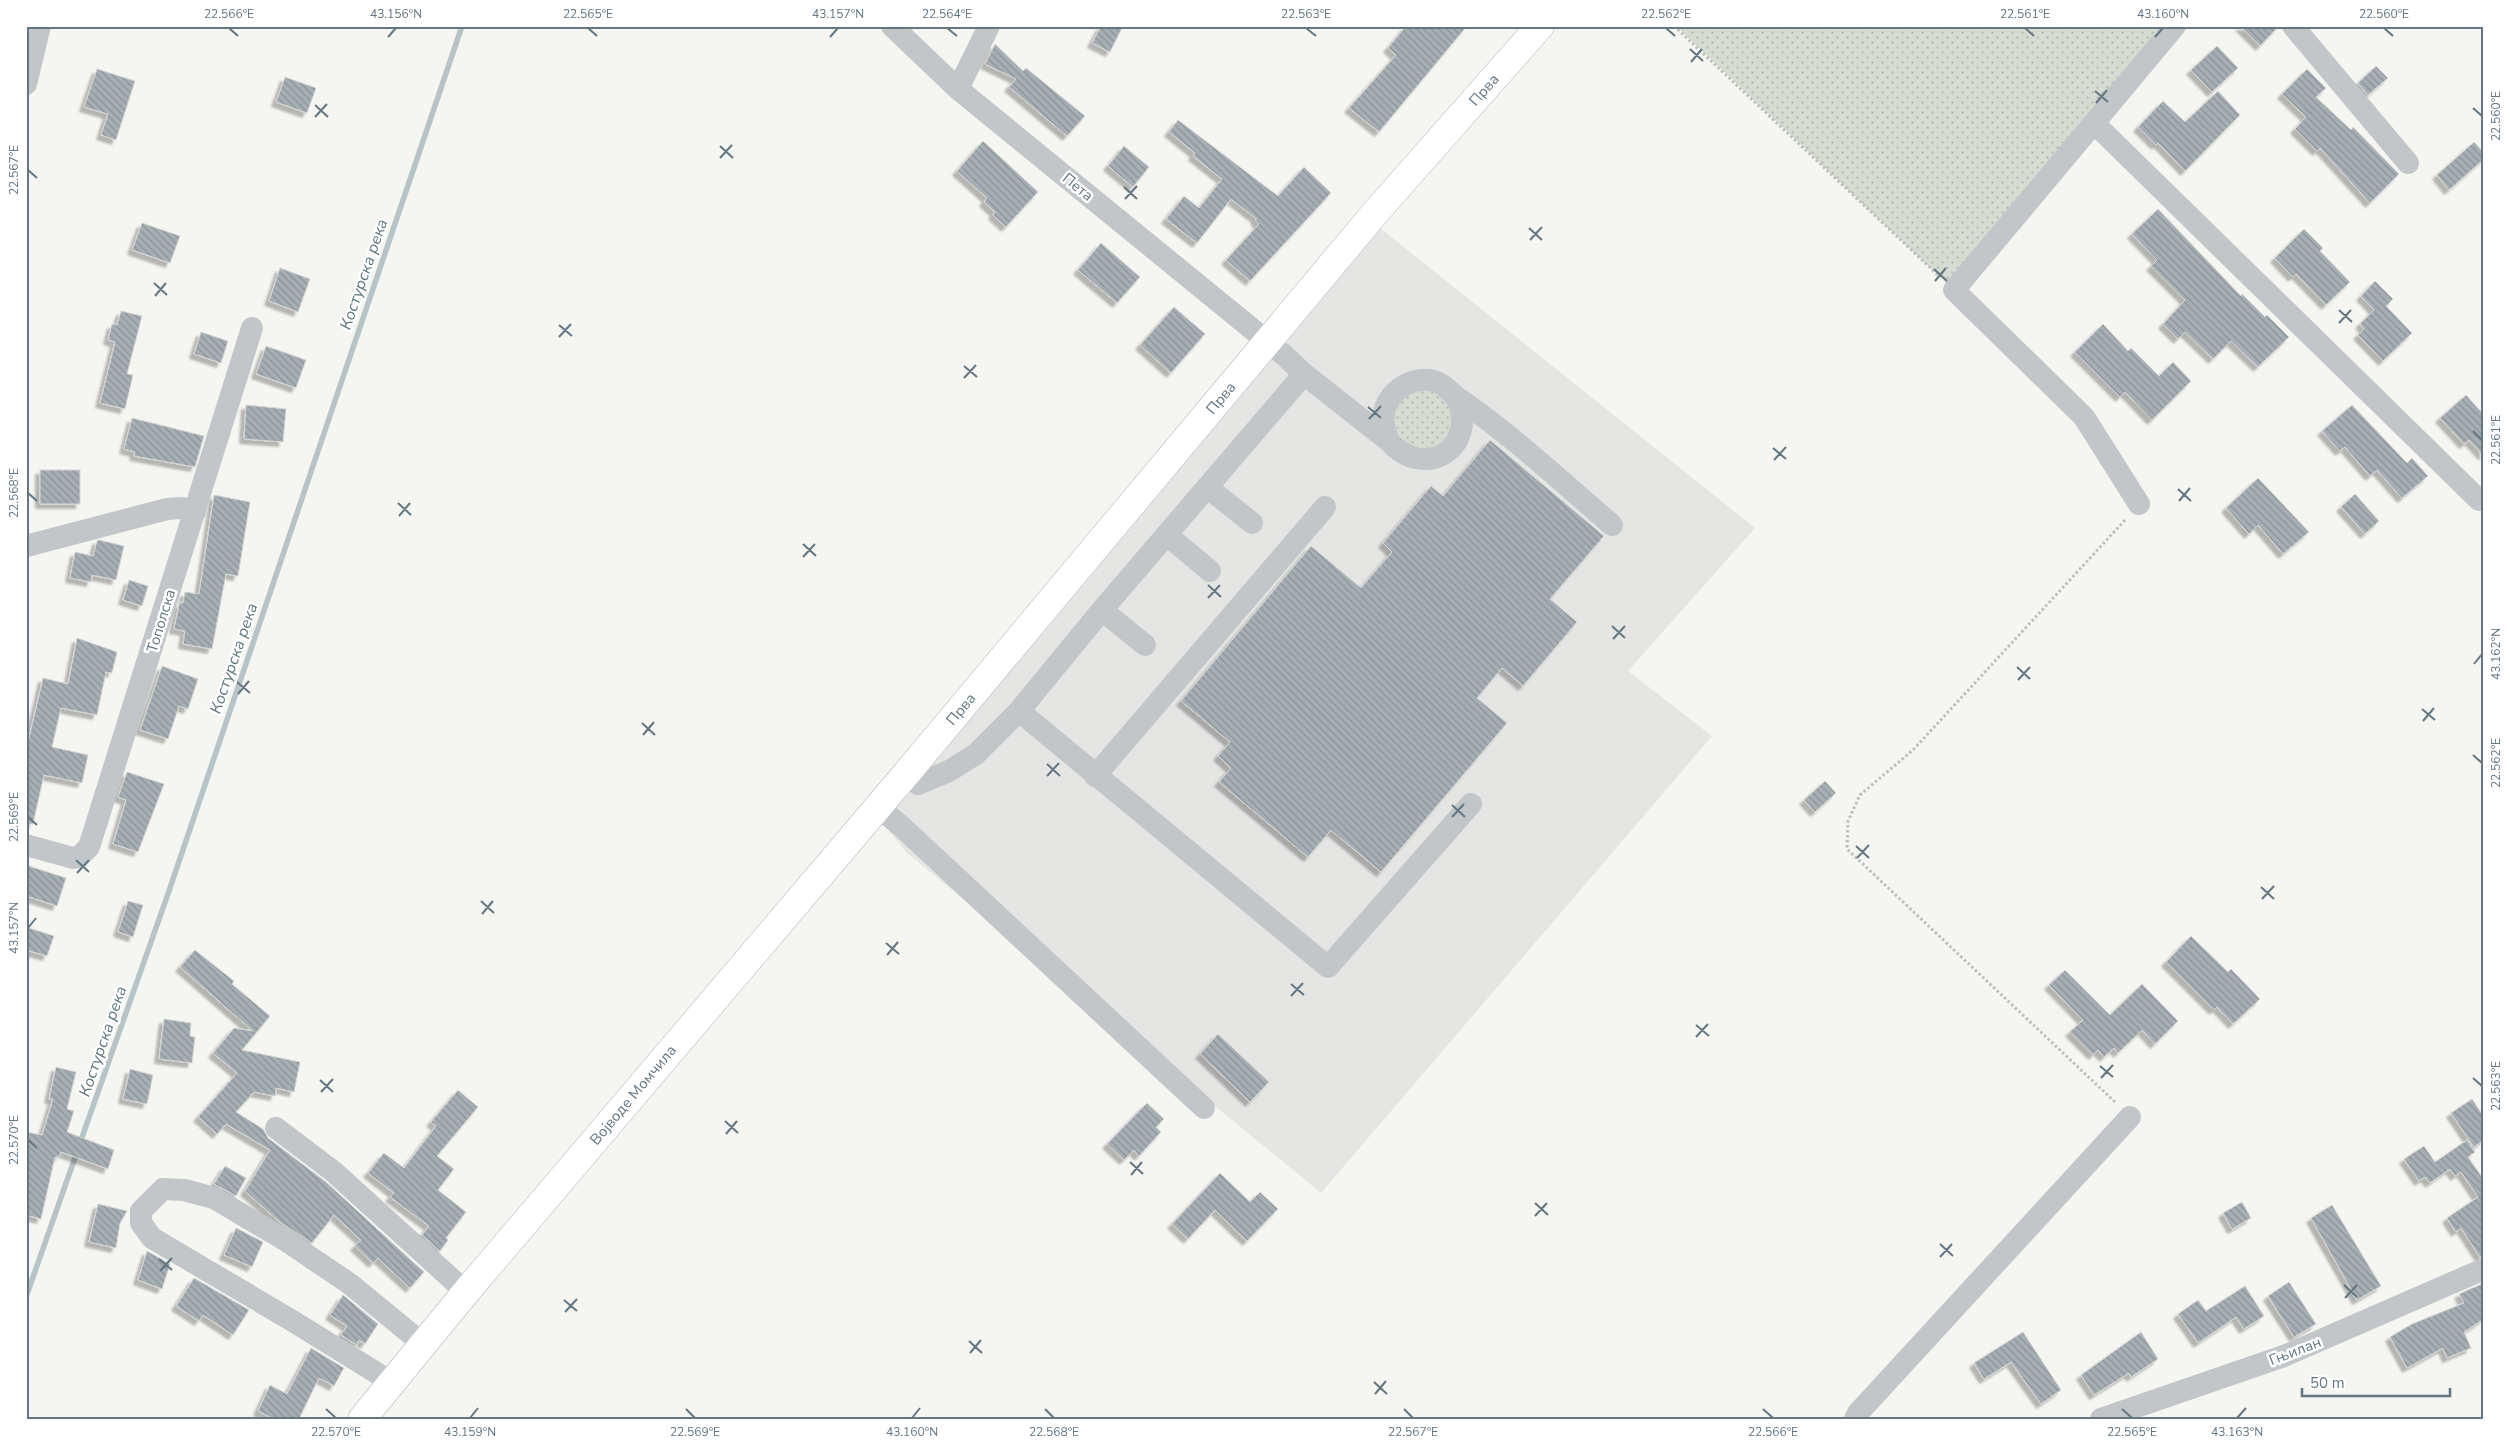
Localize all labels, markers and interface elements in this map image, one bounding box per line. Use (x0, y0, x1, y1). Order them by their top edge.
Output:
text: 22.566°E (204, 6, 254, 22)
text: 43.156°N (370, 6, 422, 22)
text: 22.565°E (563, 6, 613, 22)
text: 43.157°N (812, 6, 864, 22)
text: 22.564°E (922, 6, 972, 22)
text: 22.563°E (1281, 6, 1331, 22)
text: 22.562°E (1641, 6, 1691, 22)
text: 22.561°E (2000, 6, 2050, 22)
text: 43.160°N (2137, 6, 2189, 22)
text: 22.560°E (2359, 6, 2409, 22)
street label: Прва (1464, 70, 1504, 110)
text: 22.560°E (2488, 91, 2504, 141)
text: 22.567°E (6, 145, 22, 195)
street label: Пета (1058, 168, 1098, 206)
water label: Костурска река (335, 216, 393, 333)
street label: Прва (1202, 378, 1240, 418)
text: 22.561°E (2488, 415, 2504, 465)
text: 22.568°E (6, 468, 22, 518)
street label: Тополска (142, 587, 180, 655)
water label: Костурска река (205, 600, 263, 717)
text: 43.162°N (2488, 628, 2504, 680)
street label: Прва (942, 689, 980, 729)
text: 22.562°E (2488, 738, 2504, 788)
text: 22.569°E (6, 792, 22, 842)
text: 43.157°N (6, 902, 22, 954)
water label: Костурска река (74, 983, 132, 1100)
street label: Војводе Момчила (585, 1041, 681, 1149)
text: 22.563°E (2488, 1061, 2504, 1111)
text: 22.570°E (6, 1115, 22, 1165)
street label: Гњилан (2266, 1332, 2324, 1370)
scale bar (2302, 1365, 2450, 1397)
text: 50 m (2310, 1373, 2345, 1393)
text: 22.570°E (311, 1424, 361, 1440)
text: 43.159°N (444, 1424, 496, 1440)
text: 22.569°E (670, 1424, 720, 1440)
text: 43.160°N (886, 1424, 938, 1440)
text: 22.568°E (1029, 1424, 1079, 1440)
text: 22.567°E (1388, 1424, 1438, 1440)
text: 22.566°E (1748, 1424, 1798, 1440)
text: 22.565°E (2107, 1424, 2157, 1440)
text: 43.163°N (2211, 1424, 2263, 1440)

